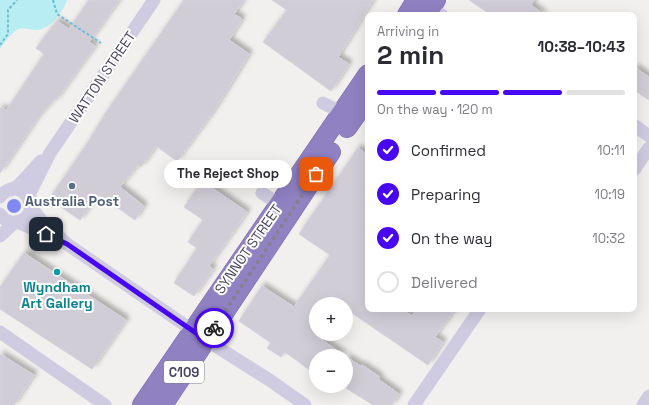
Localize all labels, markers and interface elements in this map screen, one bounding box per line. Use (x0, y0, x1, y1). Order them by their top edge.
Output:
text: Arriving in (377, 23, 439, 40)
street label: WATTON STREET (65, 28, 139, 126)
text: 10:38–10:43 (538, 37, 625, 56)
text: 2 min (377, 38, 444, 72)
text: On the way · 120 m (377, 101, 493, 118)
icon: check (377, 139, 399, 161)
text: Confirmed (411, 141, 486, 160)
text: 10:11 (597, 142, 625, 159)
pin (299, 157, 333, 191)
callout: The Reject Shop (164, 160, 292, 188)
icon: bag (305, 163, 327, 185)
text: The Reject Shop (177, 165, 279, 182)
marker: Australia Post (67, 181, 77, 191)
icon: check (377, 183, 399, 205)
text: Preparing (411, 185, 481, 204)
text: 10:19 (595, 186, 625, 203)
place label: Australia Post (25, 192, 119, 210)
street label: SYNNOT STREET (211, 201, 285, 297)
pin (29, 217, 63, 251)
icon: home (35, 223, 57, 245)
icon: check (377, 227, 399, 249)
text: On the way (411, 229, 492, 248)
text: 10:32 (592, 230, 625, 247)
marker: Wyndham Art Gallery (52, 267, 62, 277)
text: Delivered (411, 273, 478, 292)
place label: Wyndham Art Gallery (21, 278, 93, 312)
map controls (309, 297, 353, 393)
button: + (309, 297, 353, 341)
courier (194, 308, 234, 348)
icon: bike (203, 317, 225, 339)
button: − (309, 349, 353, 393)
road number: C109 (164, 361, 204, 383)

